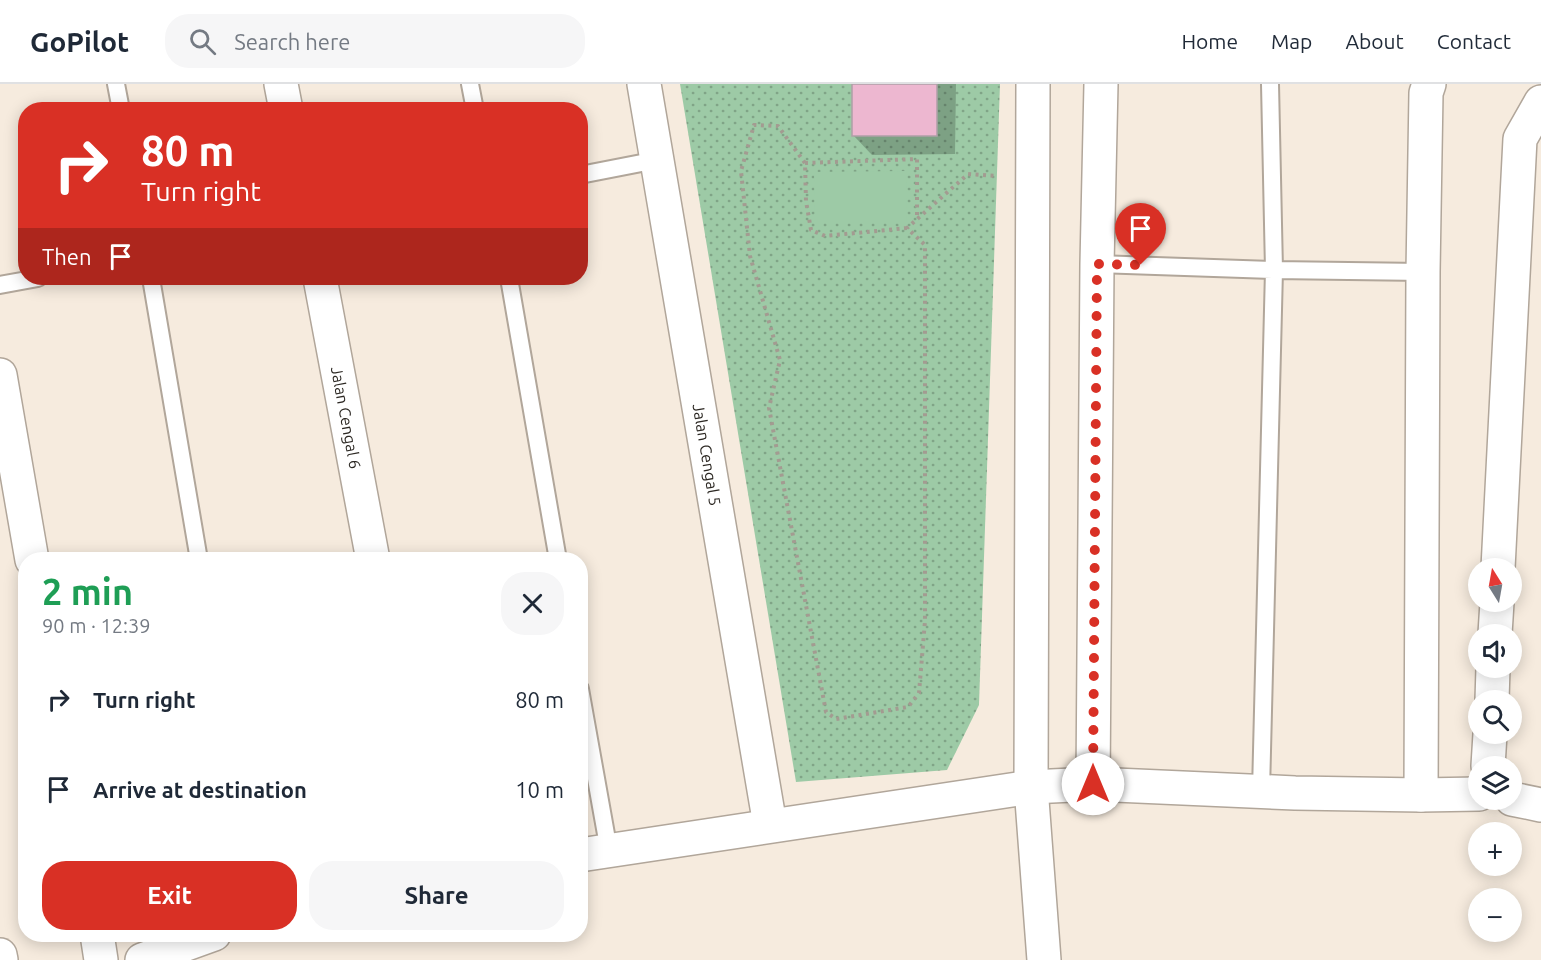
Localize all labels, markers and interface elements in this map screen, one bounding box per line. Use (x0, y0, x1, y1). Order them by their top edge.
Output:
search box (165, 14, 585, 68)
icon: search (186, 25, 219, 58)
text: GoPilot (30, 26, 129, 57)
text: Search here (234, 29, 350, 54)
text: Home (1181, 29, 1238, 53)
text: Map (1271, 29, 1312, 53)
text: About (1345, 29, 1404, 53)
text: Contact (1437, 29, 1511, 53)
icon: right (42, 126, 120, 204)
text: 80 m (141, 127, 235, 174)
text: Turn right (141, 176, 261, 206)
pin (1115, 203, 1166, 265)
icon: arrive (1124, 212, 1157, 245)
icon: arrive (104, 240, 137, 273)
text: Then (42, 244, 92, 269)
street label: Jalan Cengal 6 (328, 365, 365, 470)
street label: Jalan Cengal 5 (689, 402, 725, 507)
north arrow (1468, 558, 1522, 612)
map controls (1468, 558, 1522, 942)
text: 2 min (42, 571, 133, 612)
button: close (501, 572, 564, 635)
text: 90 m · 12:39 (42, 614, 151, 637)
button: sound (1468, 624, 1522, 678)
icon: right (42, 683, 75, 716)
text: Turn right (93, 687, 195, 712)
text: 80 m (515, 687, 564, 712)
button: search (1468, 690, 1522, 744)
position arrow (1061, 752, 1125, 816)
button: layers (1468, 756, 1522, 810)
icon: arrive (42, 773, 75, 806)
text: Arrive at destination (93, 777, 307, 802)
text: 10 m (515, 777, 564, 802)
button: + (1468, 822, 1522, 876)
button: Exit (42, 861, 297, 930)
button: Share (309, 861, 564, 930)
button: − (1468, 888, 1522, 942)

